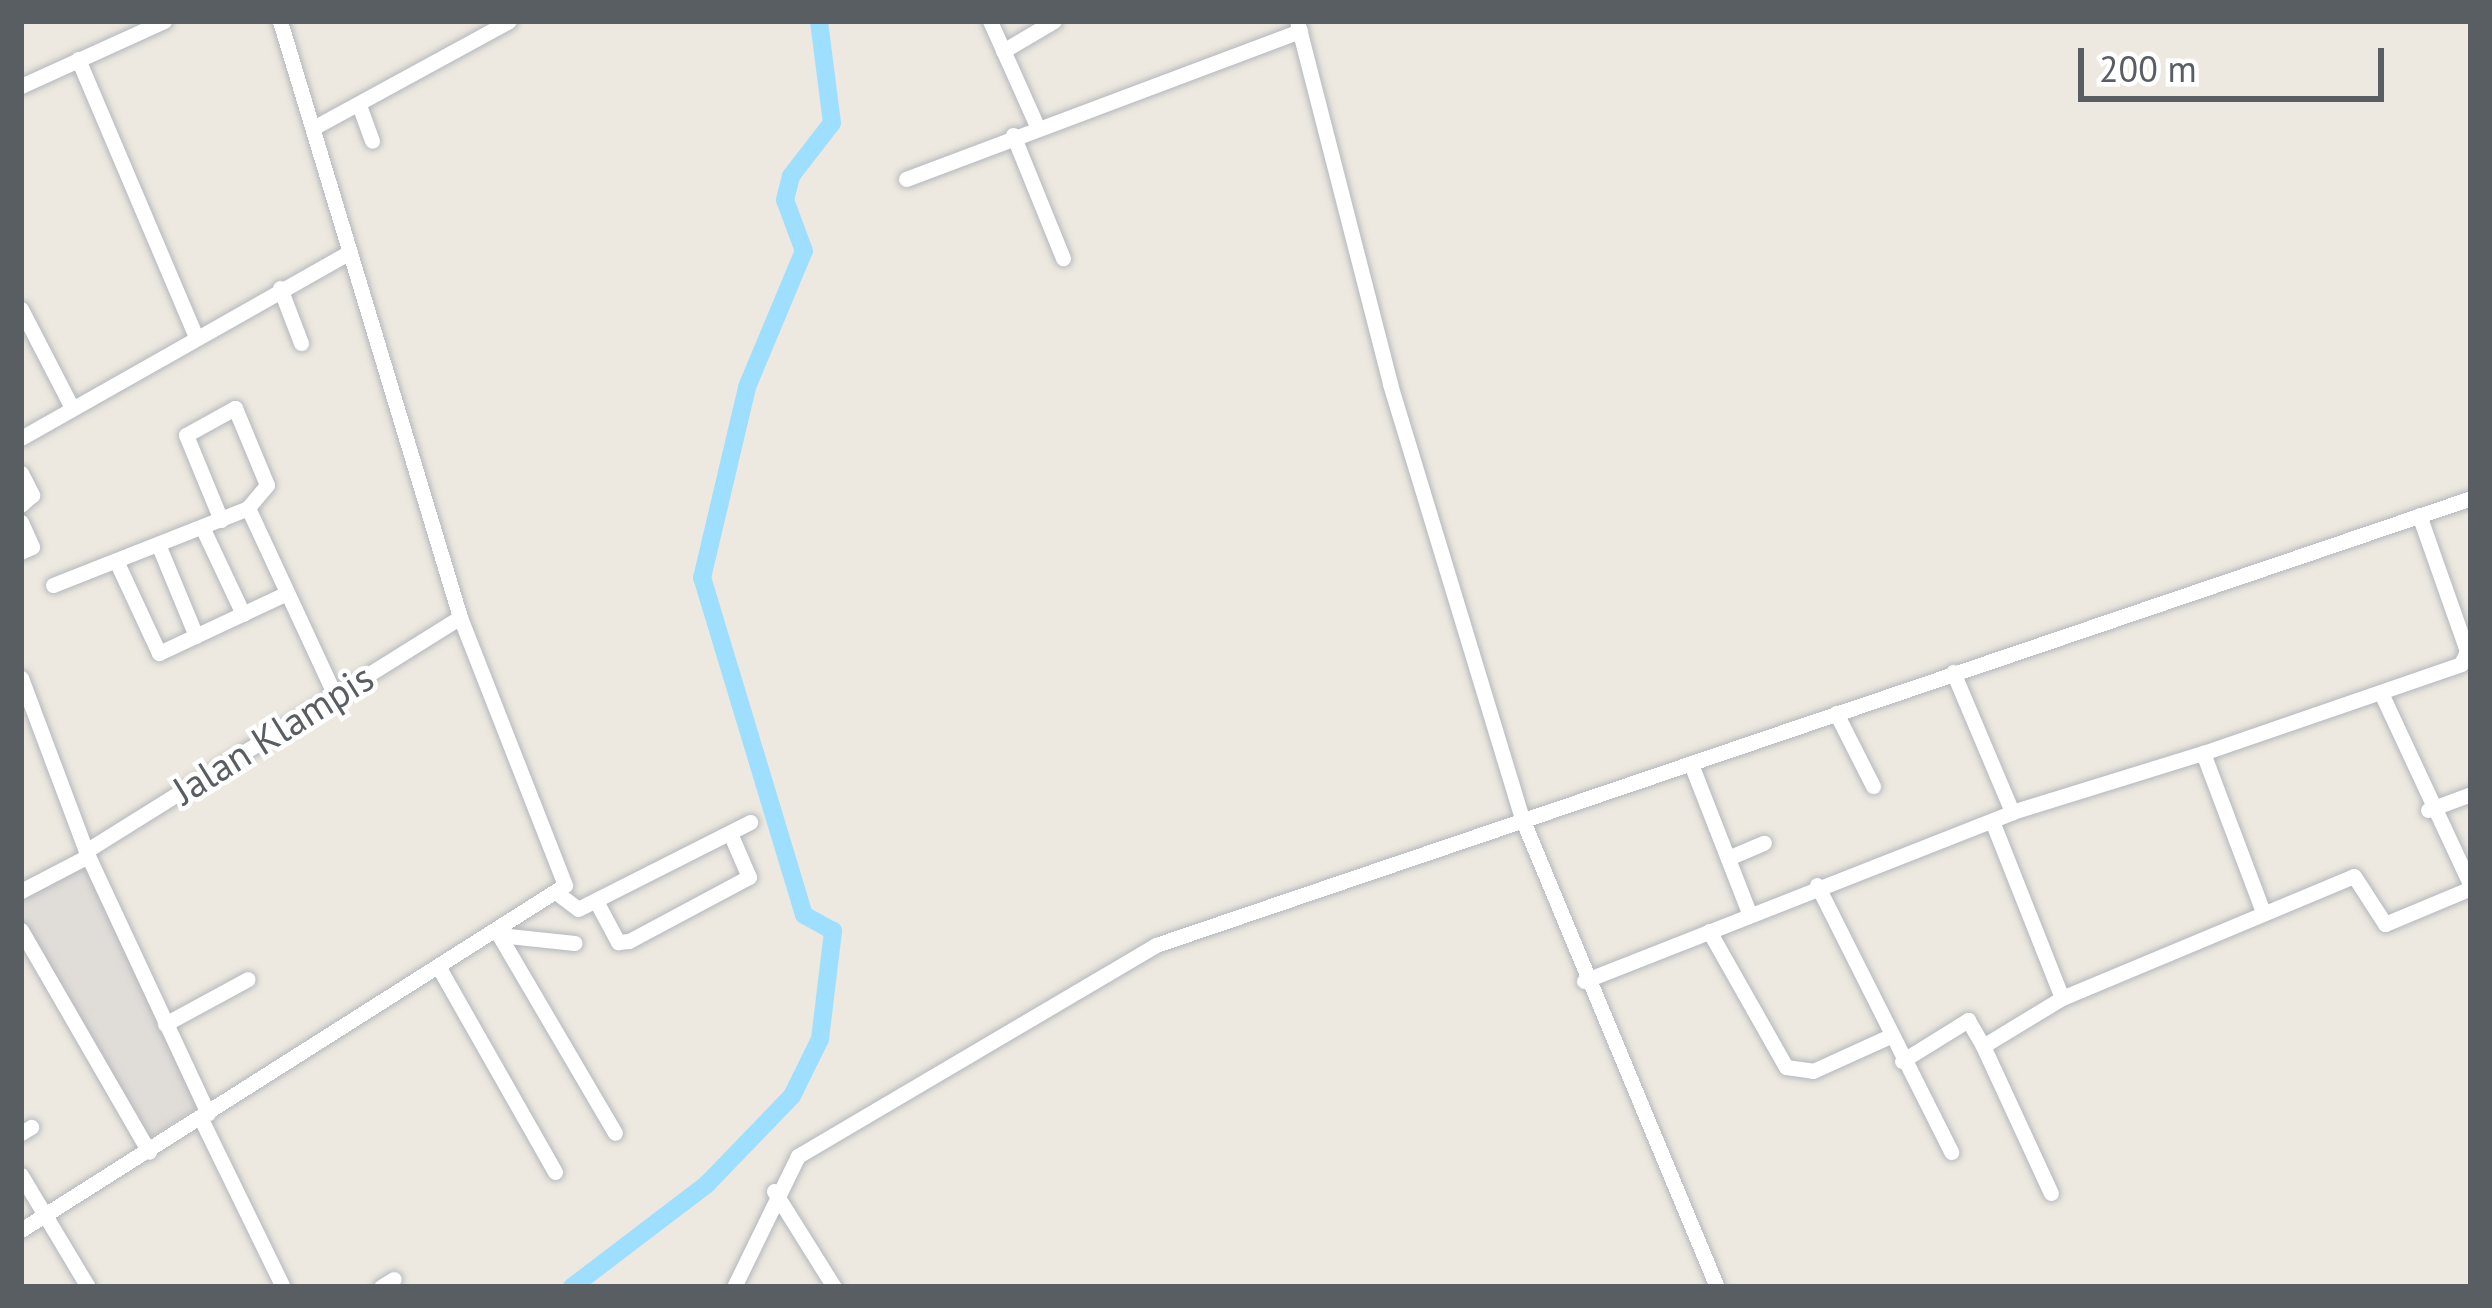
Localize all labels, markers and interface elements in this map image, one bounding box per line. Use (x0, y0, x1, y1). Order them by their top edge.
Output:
scale bar (2084, 24, 2390, 98)
text: 200 m (2099, 45, 2197, 92)
street label: Jalan Klampis (164, 654, 382, 814)

